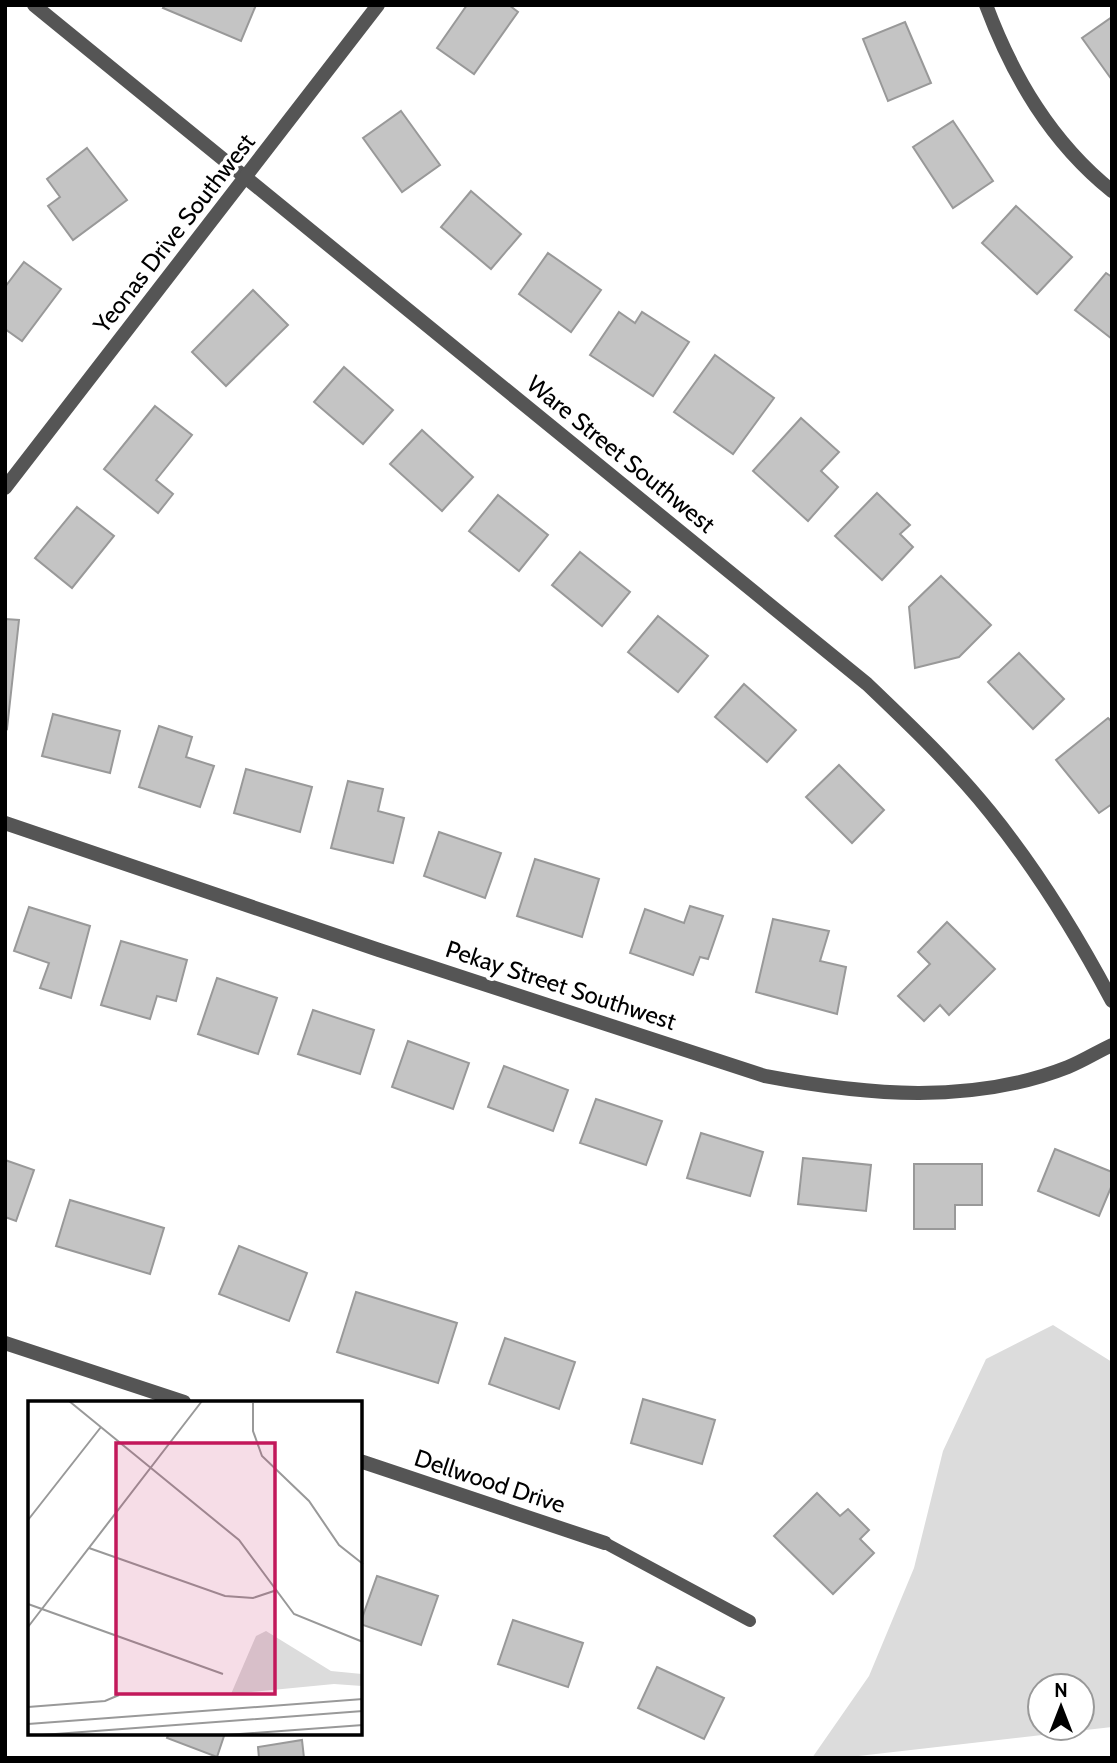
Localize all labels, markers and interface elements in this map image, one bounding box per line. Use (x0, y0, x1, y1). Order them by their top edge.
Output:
street label: Yeonas Drive Southwest (87, 128, 261, 339)
street label: Ware Street Southwest (521, 369, 721, 539)
street label: Pekay Street Southwest (442, 934, 680, 1036)
inset map (28, 1401, 362, 1735)
street label: Dellwood Drive (411, 1443, 569, 1519)
north arrow (1026, 1672, 1096, 1742)
text: N (1054, 1679, 1068, 1702)

